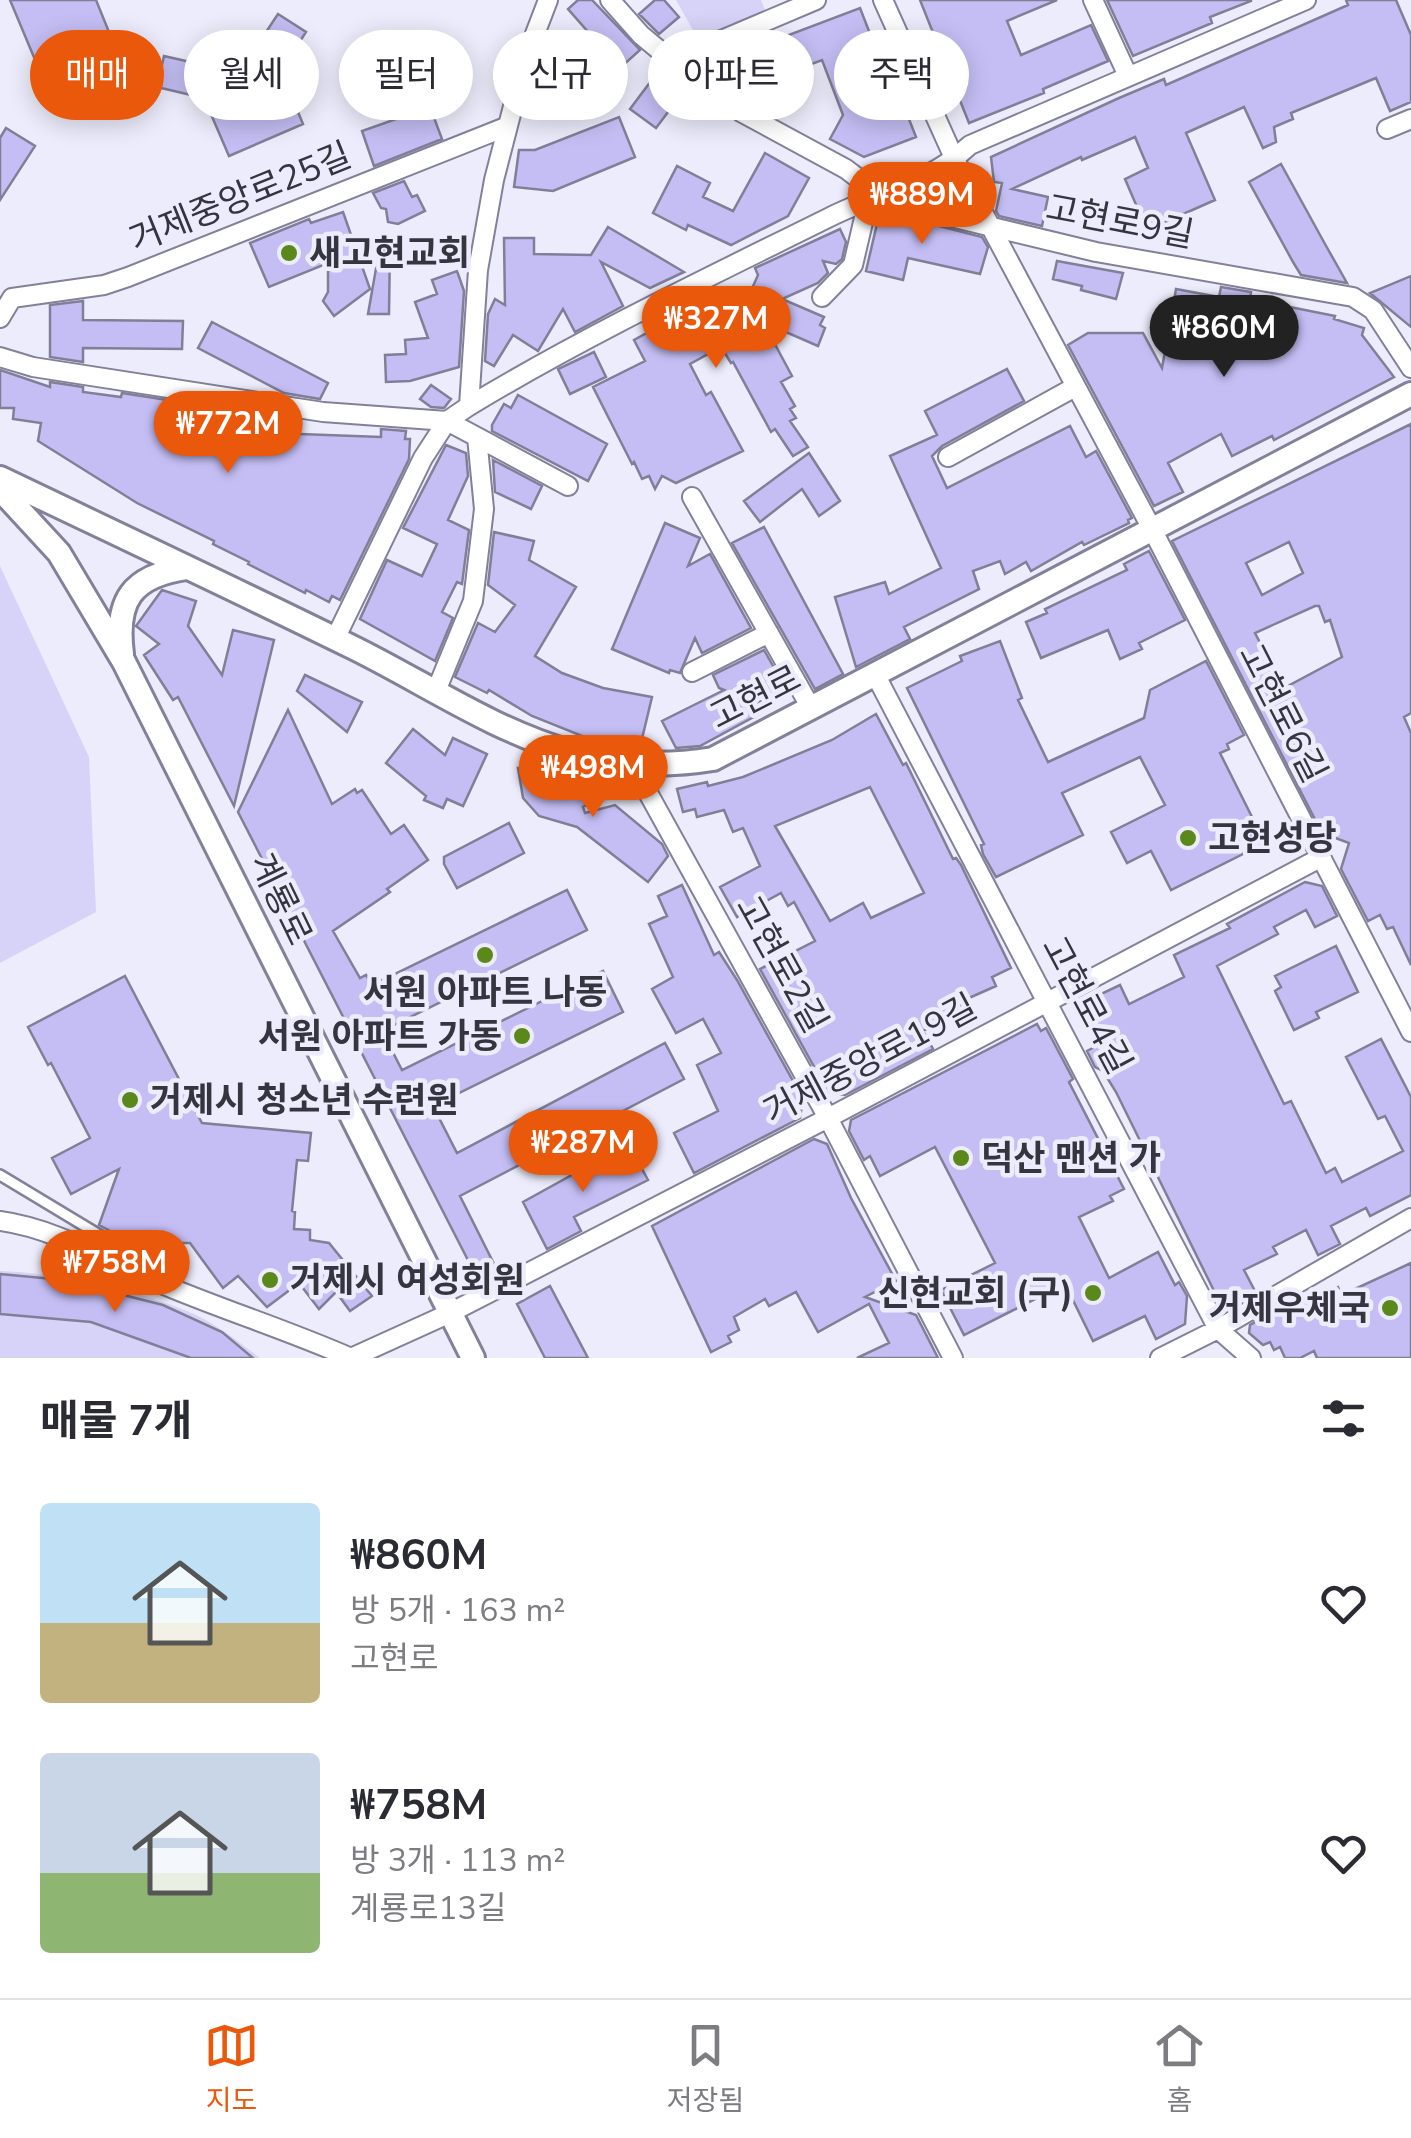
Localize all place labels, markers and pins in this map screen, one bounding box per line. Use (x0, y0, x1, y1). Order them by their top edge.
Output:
pin: ₩889M (852, 162, 992, 247)
place label: 새고현교회 (309, 230, 470, 277)
marker: 새고현교회 (278, 242, 300, 264)
pin: ₩327M (646, 286, 786, 371)
pin: ₩860M (1154, 295, 1294, 380)
pin: ₩772M (158, 391, 298, 476)
pin: ₩498M (523, 735, 663, 820)
place label: 고현성당 (1208, 815, 1337, 862)
marker: 고현성당 (1177, 827, 1199, 849)
marker: 서원 아파트 나동 (474, 944, 496, 966)
place label: 서원 아파트 나동 (363, 969, 607, 1016)
place label: 서원 아파트 가동 (258, 1013, 502, 1060)
marker: 서원 아파트 가동 (511, 1025, 533, 1047)
place label: 거제시 청소년 수련원 (150, 1077, 459, 1124)
marker: 거제시 청소년 수련원 (119, 1089, 141, 1111)
pin: ₩287M (513, 1110, 653, 1195)
place label: 덕산 맨션 가 (981, 1135, 1161, 1182)
marker: 덕산 맨션 가 (950, 1147, 972, 1169)
pin: ₩758M (45, 1230, 185, 1315)
place label: 거제시 여성회원 (290, 1257, 525, 1304)
marker: 거제시 여성회원 (259, 1269, 281, 1291)
place label: 신현교회 (구) (877, 1270, 1073, 1317)
marker: 신현교회 (구) (1082, 1282, 1104, 1304)
place label: 거제우체국 (1209, 1285, 1370, 1332)
marker: 거제우체국 (1379, 1297, 1401, 1319)

